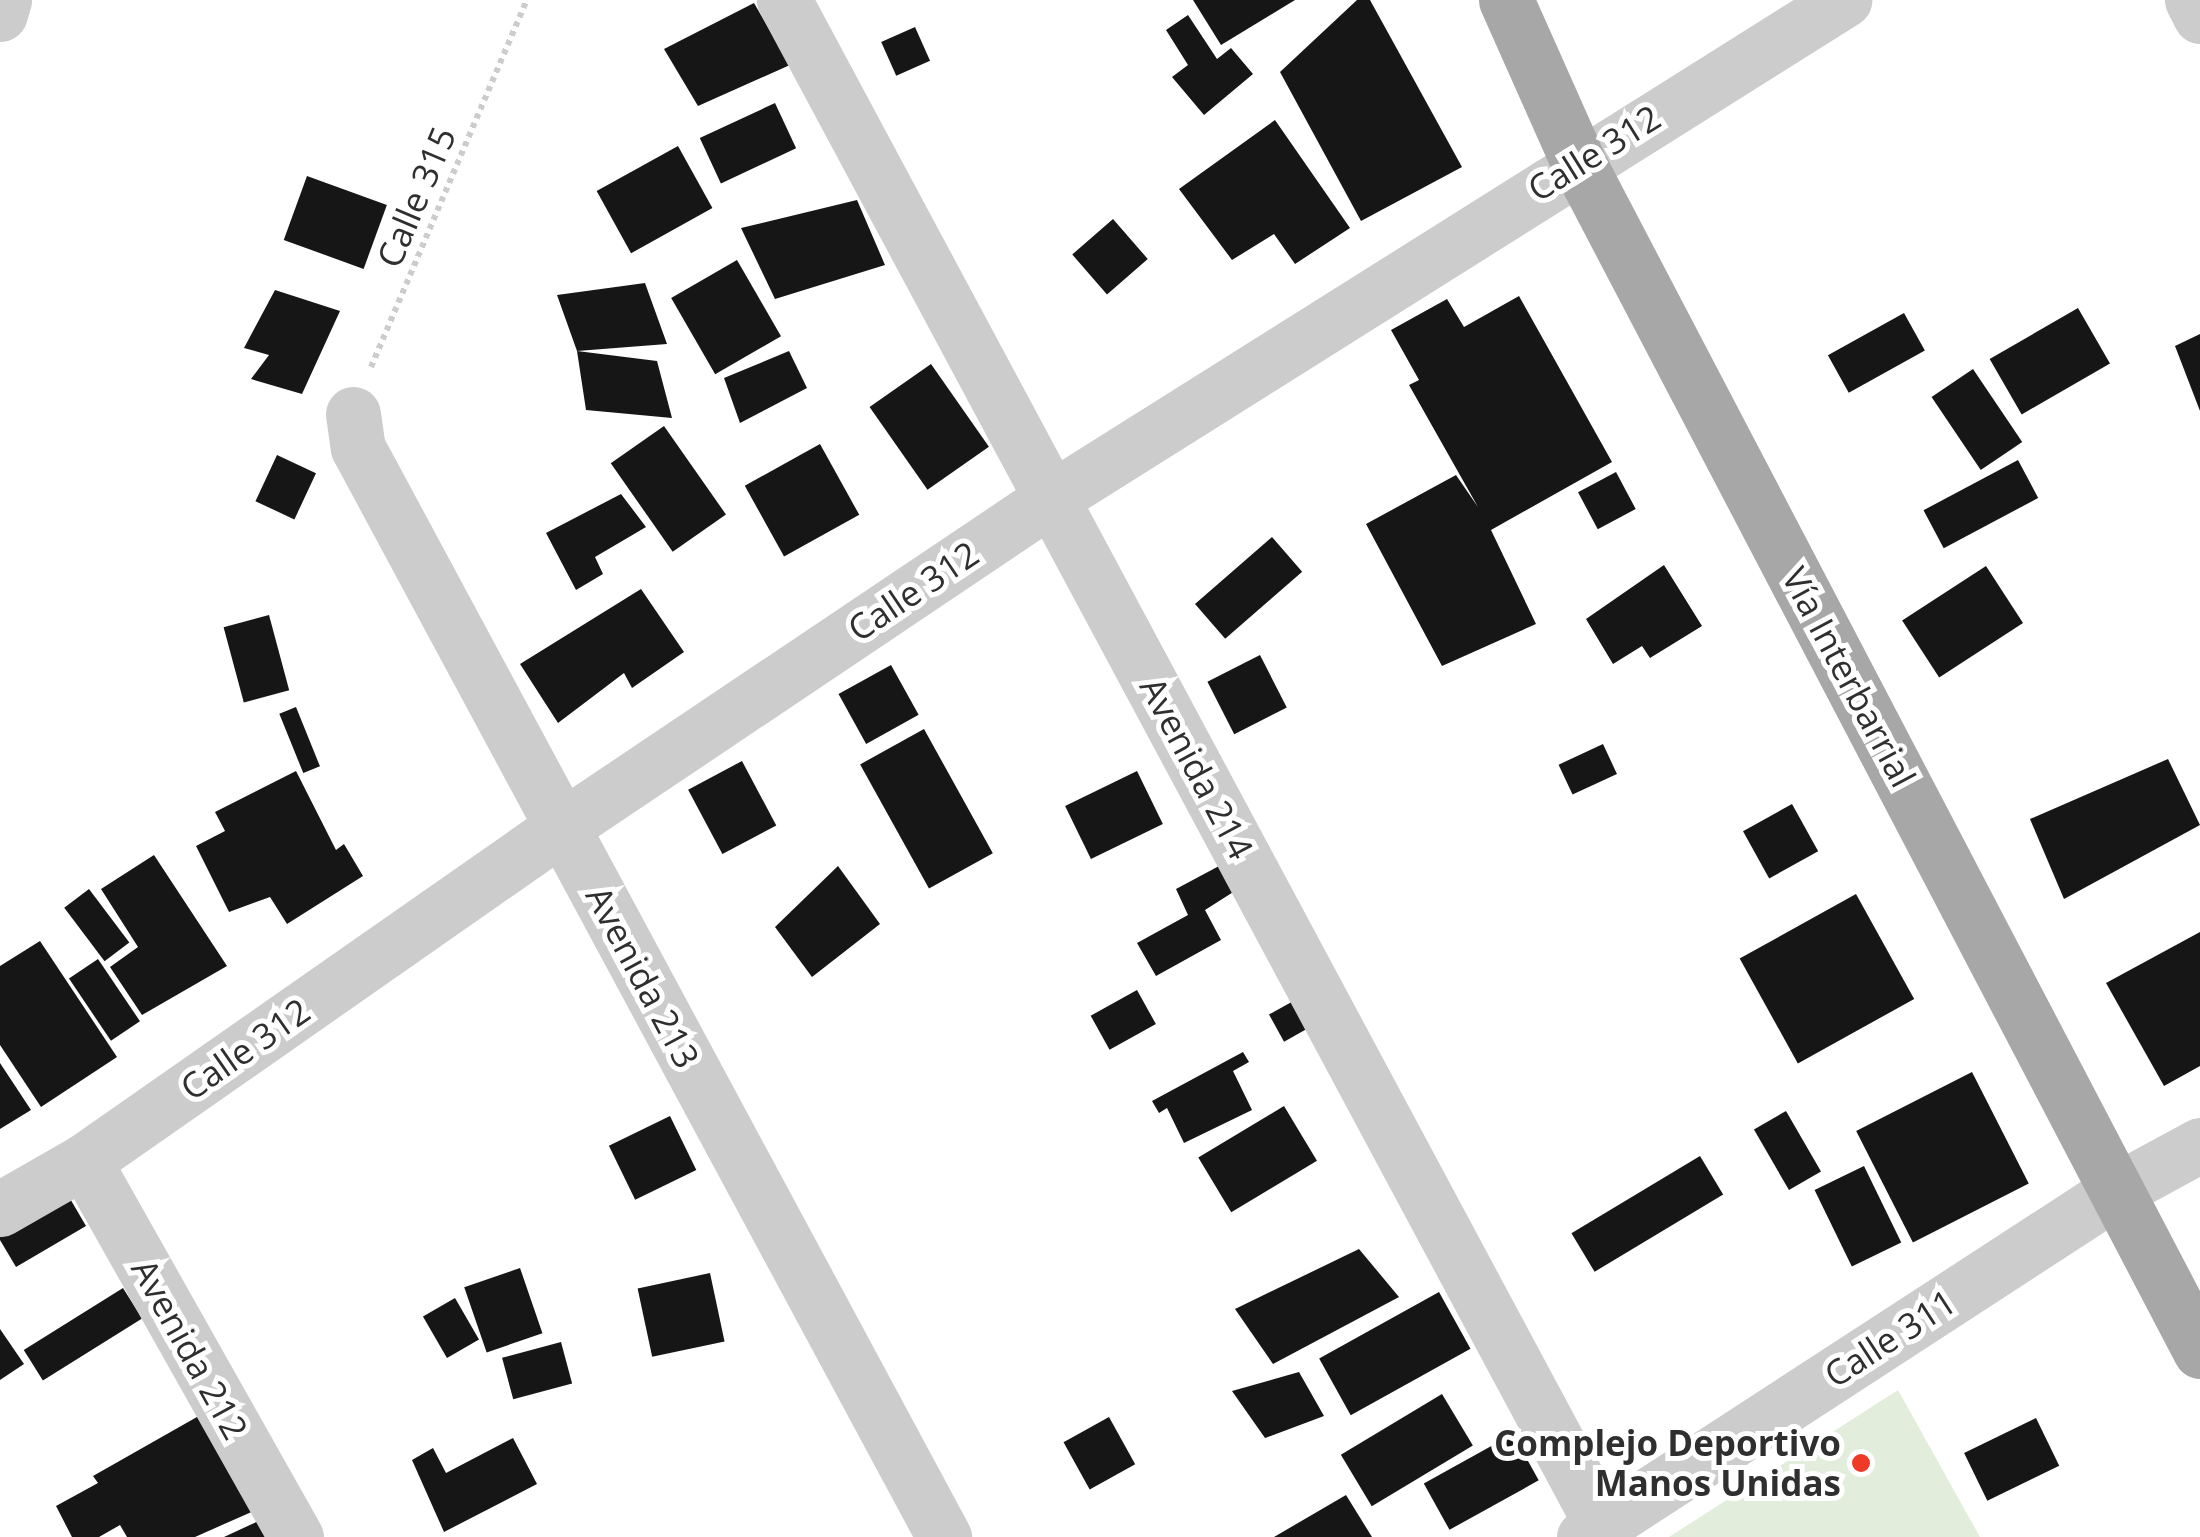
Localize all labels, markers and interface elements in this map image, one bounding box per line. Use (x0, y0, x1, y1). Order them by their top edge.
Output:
street label: Calle 312 (1520, 96, 1668, 210)
street label: Calle 315 (368, 121, 464, 273)
street label: Calle 312 (840, 532, 986, 650)
street label: Vía Interbarrial (1774, 560, 1924, 794)
street label: Avenida 214 (1132, 670, 1262, 866)
street label: Avenida 213 (578, 879, 708, 1075)
street label: Calle 312 (172, 989, 318, 1109)
street label: Avenida 212 (123, 1252, 257, 1446)
street label: Calle 311 (1817, 1280, 1963, 1396)
place label: Complejo Deportivo Manos Unidas (1494, 1422, 1841, 1504)
marker: Complejo Deportivo Manos Unidas (1850, 1452, 1872, 1474)

